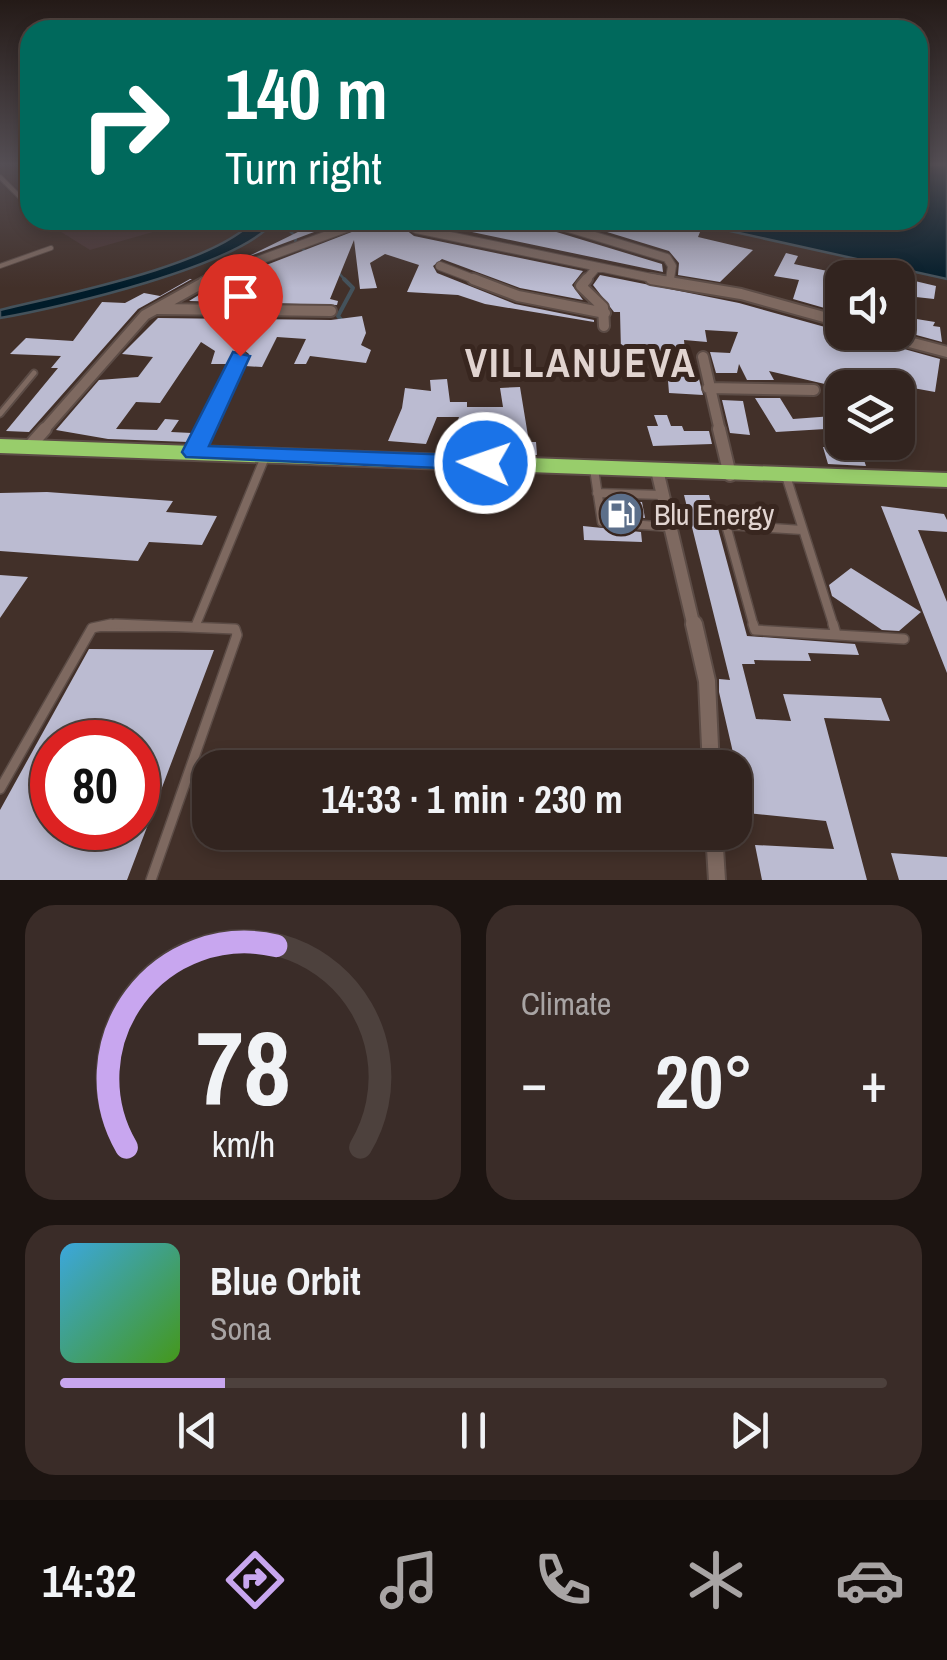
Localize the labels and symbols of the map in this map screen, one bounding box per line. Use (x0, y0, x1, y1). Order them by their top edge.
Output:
pin (198, 254, 283, 357)
district label: VILLANUEVA (465, 336, 697, 389)
position arrow (433, 411, 537, 515)
fuel station icon: Blu Energy (598, 491, 644, 537)
place label: Blu Energy (654, 494, 775, 534)
speed limit sign: 80 (30, 720, 160, 850)

